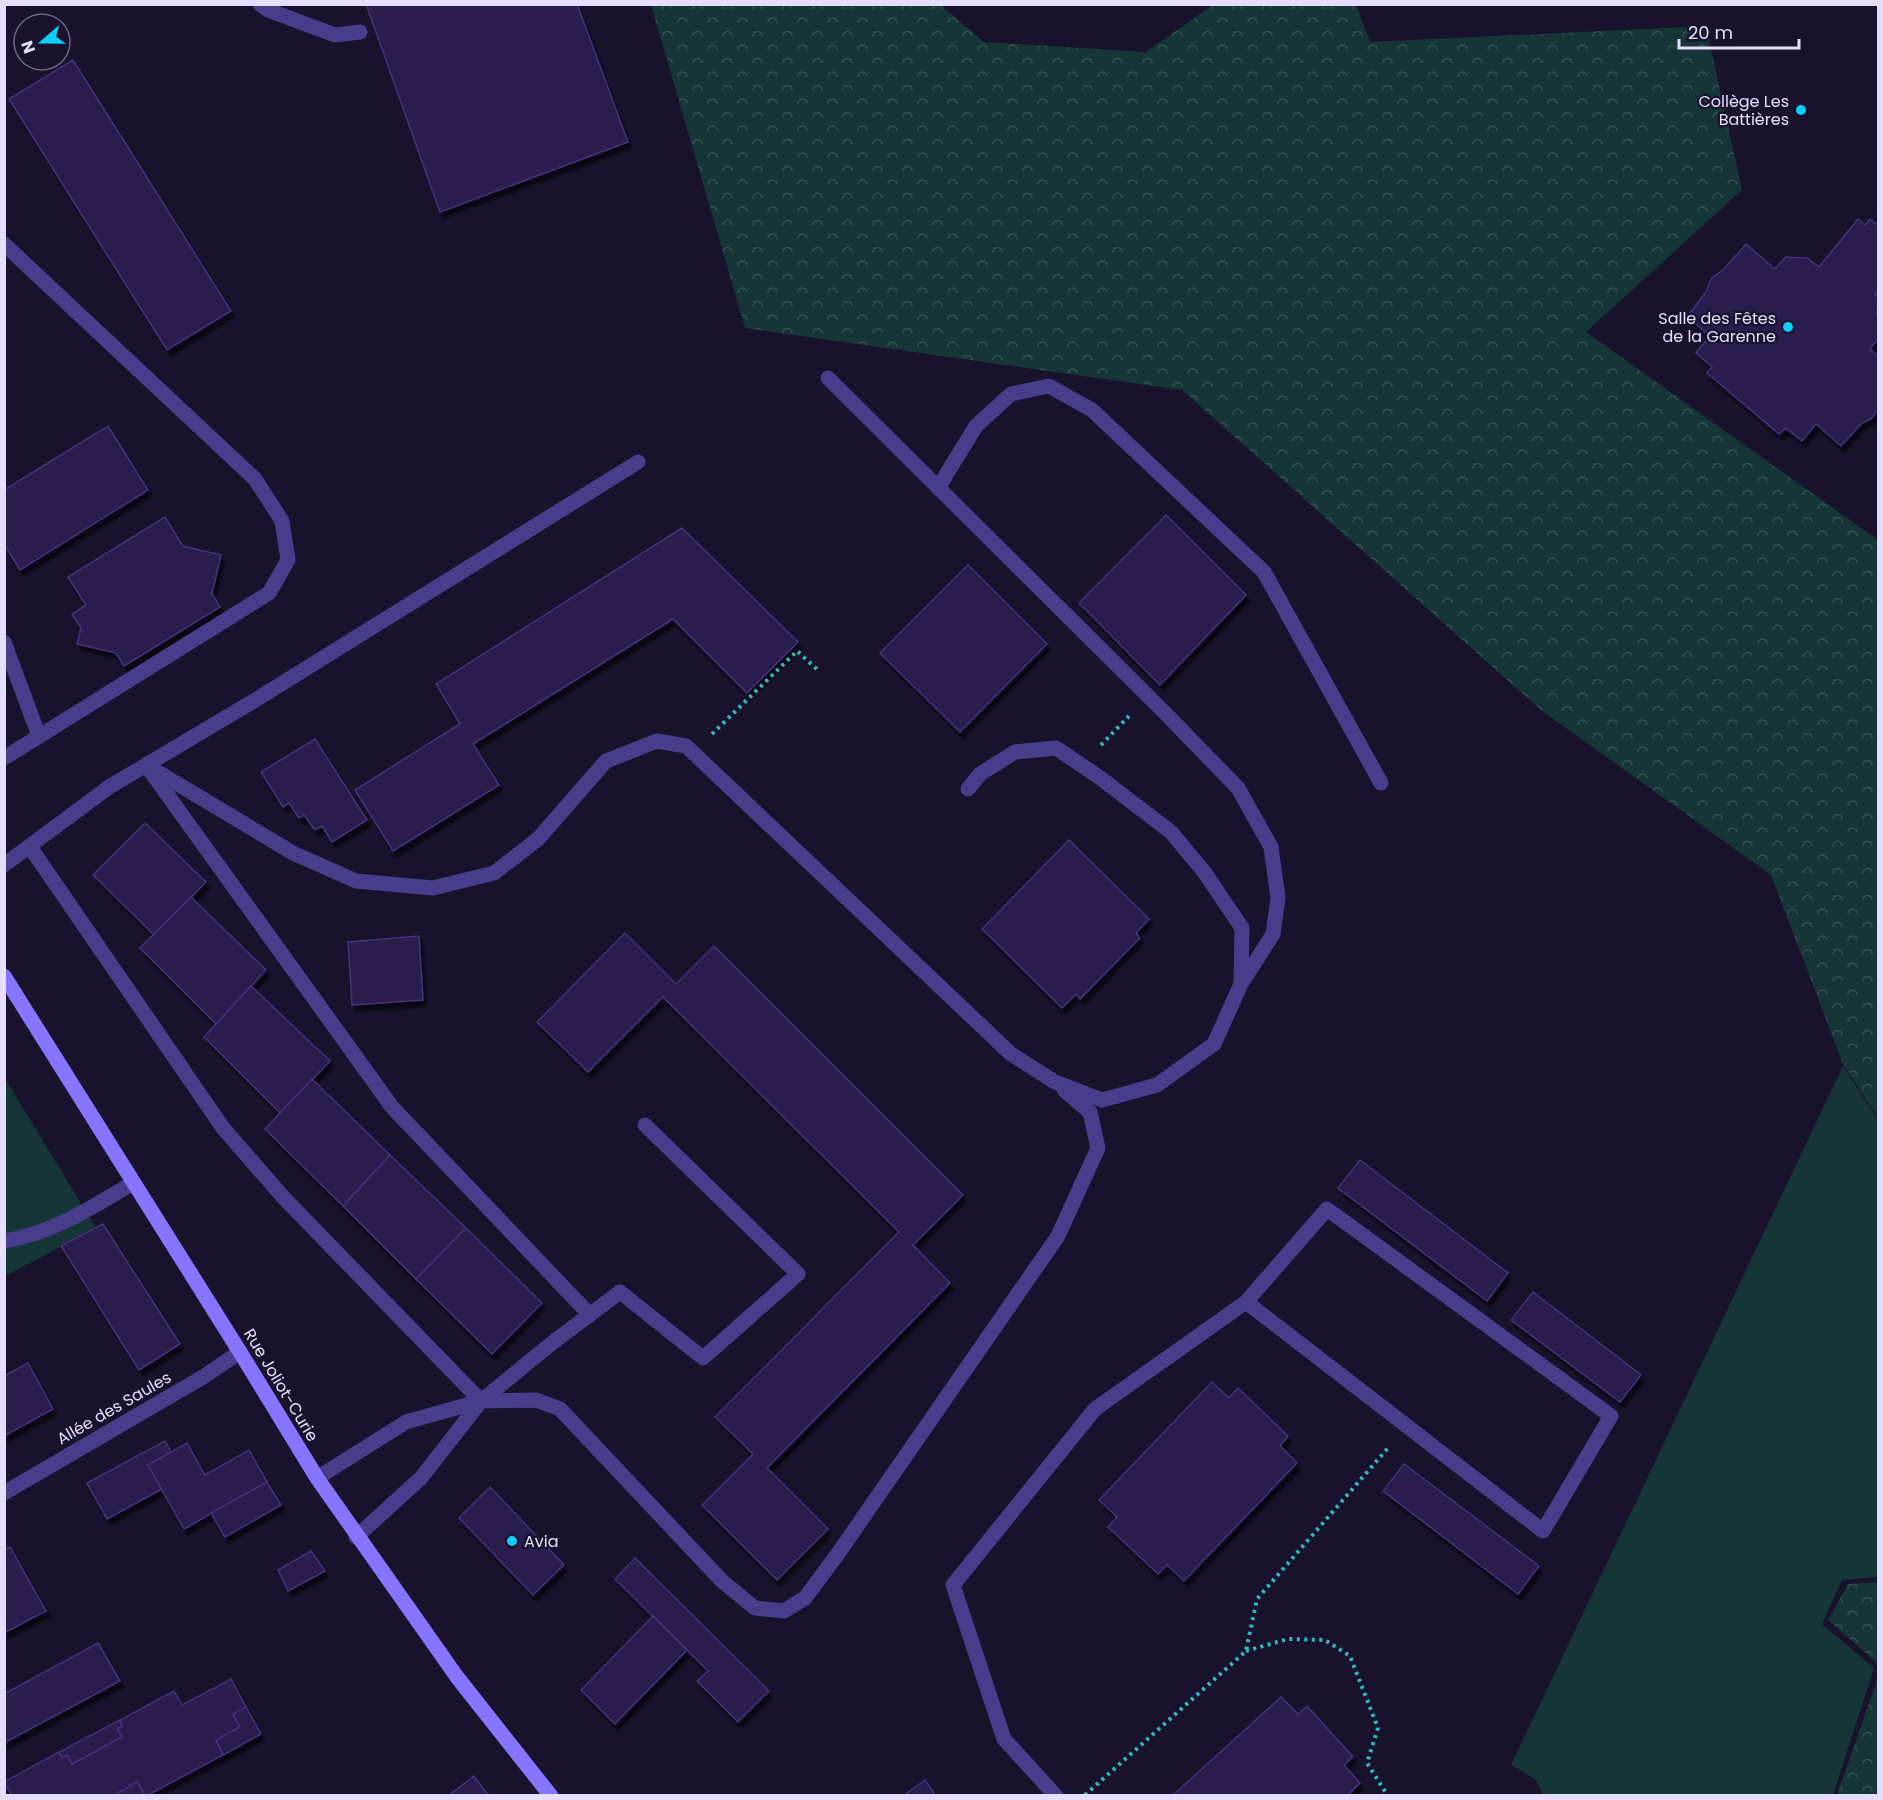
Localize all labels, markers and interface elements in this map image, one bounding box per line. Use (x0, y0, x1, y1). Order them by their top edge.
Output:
north arrow (12, 12, 72, 72)
scale bar (1679, 12, 1799, 50)
text: 20 m (1688, 20, 1733, 45)
text: N (16, 37, 41, 57)
place label: Collège Les Battières (1698, 90, 1789, 131)
marker: Collège Les Battières (1794, 103, 1808, 117)
place label: Salle des Fêtes de la Garenne (1658, 307, 1776, 348)
marker: Salle des Fêtes de la Garenne (1781, 320, 1795, 334)
street label: Rue Joliot-Curie (238, 1324, 324, 1446)
street label: Allée des Saules (52, 1366, 176, 1450)
place label: Avia (524, 1530, 559, 1553)
marker: Avia (505, 1534, 519, 1548)

